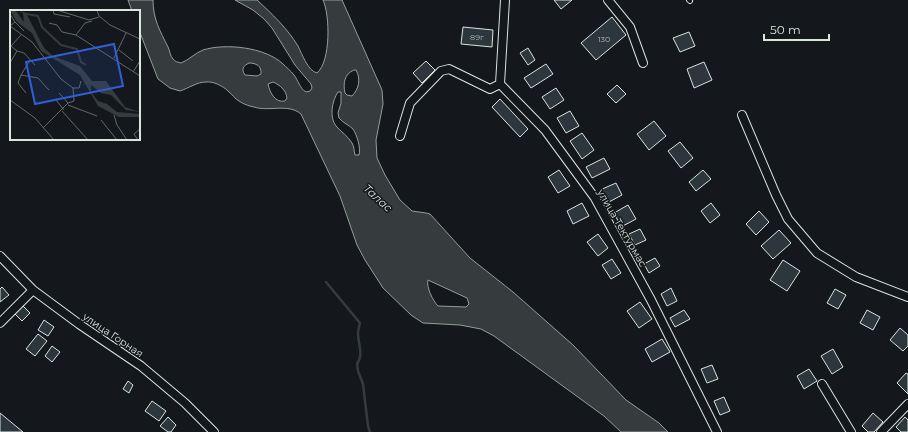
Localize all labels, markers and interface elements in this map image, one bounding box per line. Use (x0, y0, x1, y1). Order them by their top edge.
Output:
inset map (10, 10, 140, 140)
scale bar (764, 16, 829, 42)
text: 50 m (770, 22, 801, 37)
house number: 89г (470, 32, 484, 42)
house number: 130 (598, 34, 610, 44)
water label: Талас (361, 181, 396, 215)
street label: улица Тектурмас (594, 186, 650, 269)
street label: улица Горная (79, 309, 146, 360)

